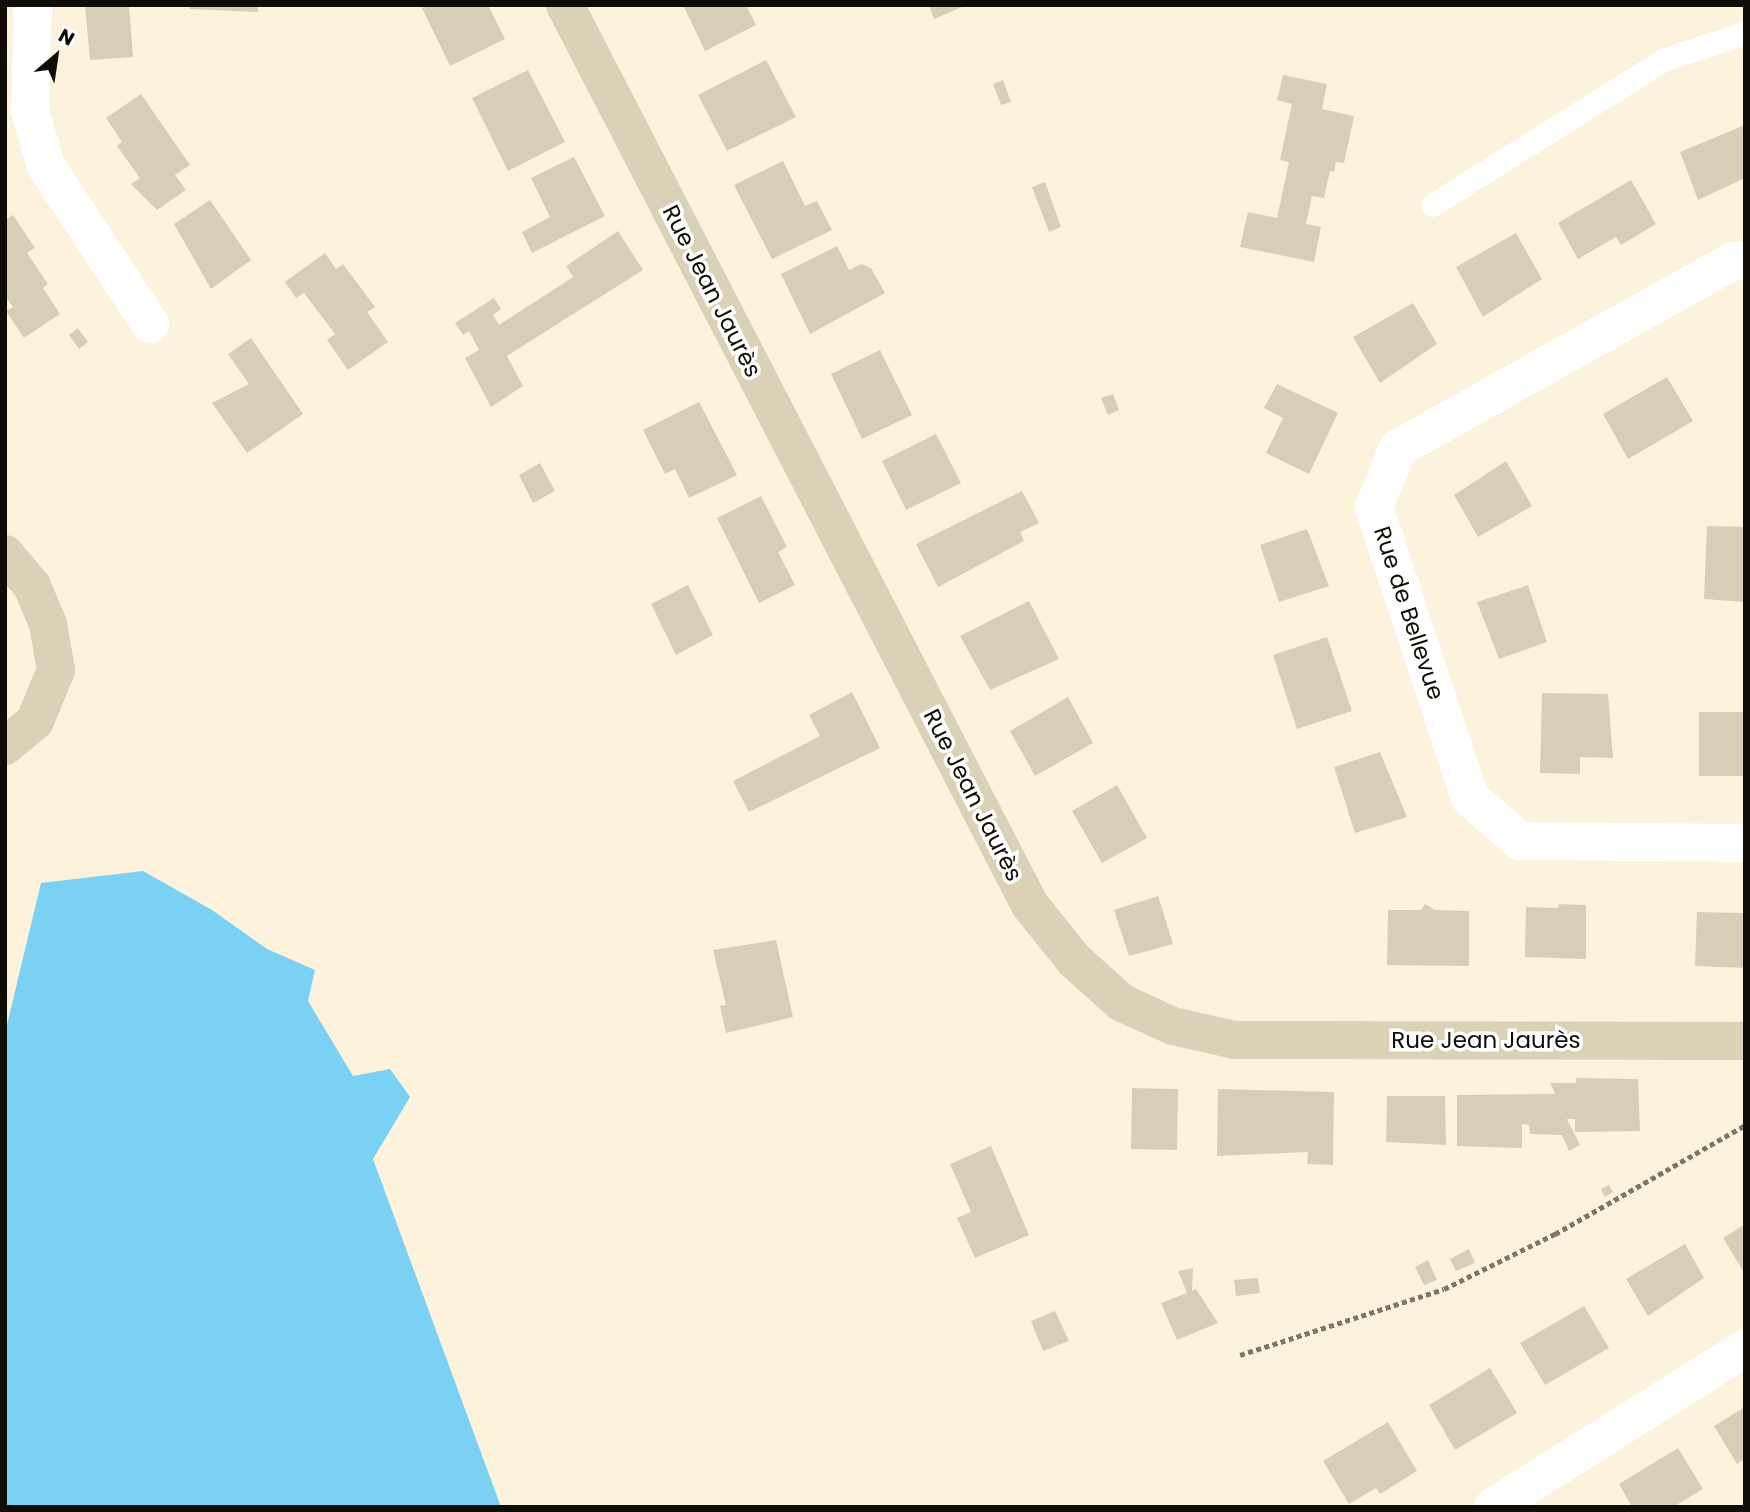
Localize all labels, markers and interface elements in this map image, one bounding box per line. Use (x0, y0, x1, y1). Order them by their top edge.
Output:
north arrow (21, 21, 91, 91)
text: N (54, 22, 79, 52)
street label: Rue Jean Jaurès (657, 200, 767, 382)
street label: Rue de Bellevue (1368, 523, 1450, 703)
street label: Rue Jean Jaurès (918, 704, 1028, 886)
street label: Rue Jean Jaurès (1391, 1026, 1581, 1054)

